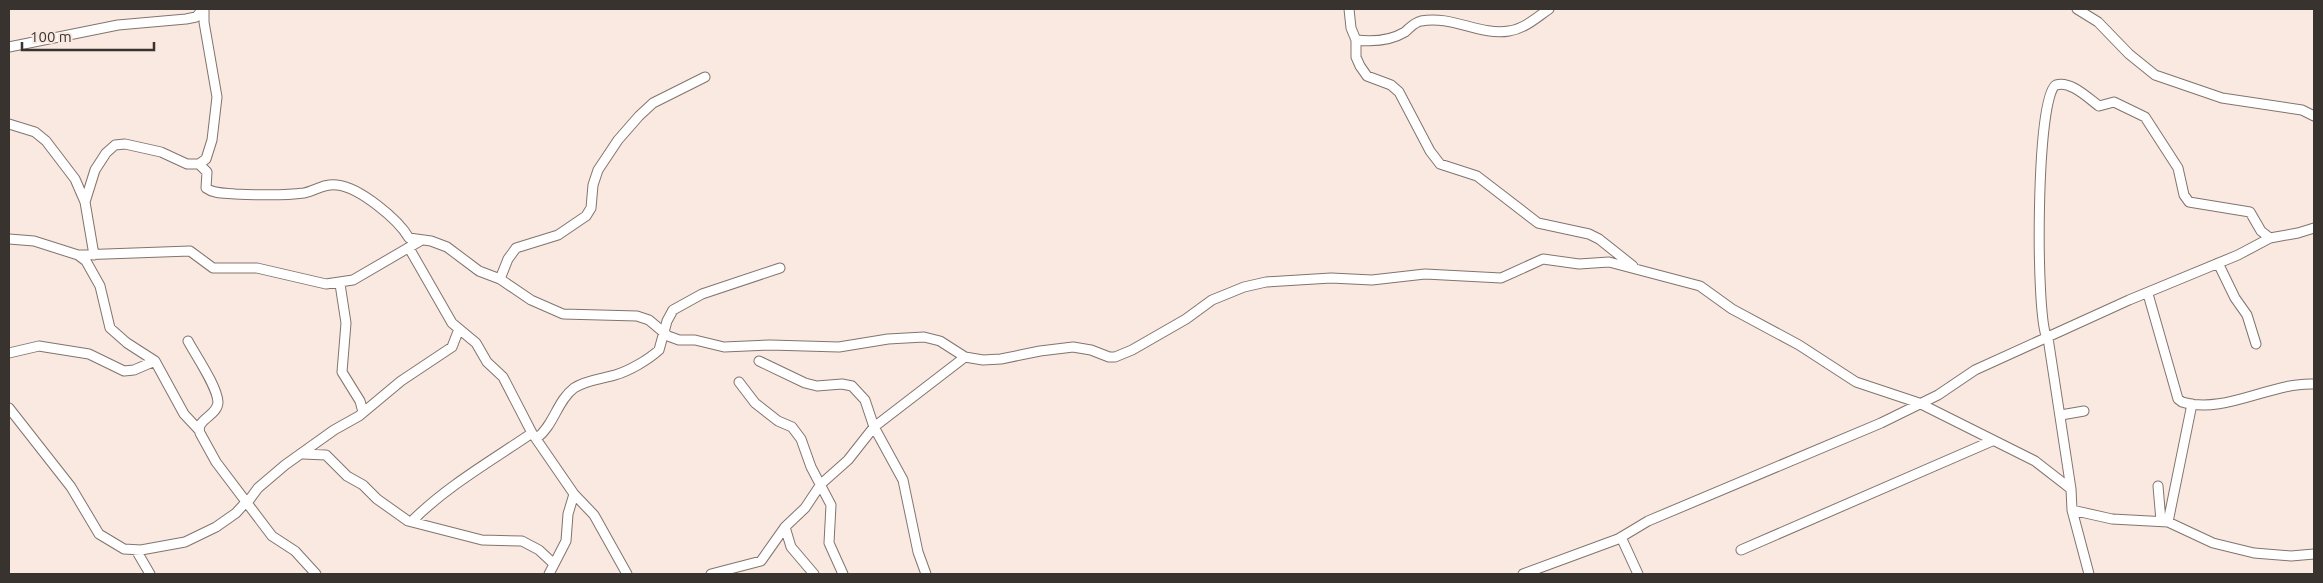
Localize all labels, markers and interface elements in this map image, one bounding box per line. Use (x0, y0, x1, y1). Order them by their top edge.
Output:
scale bar (22, 20, 155, 52)
text: 100 m (30, 28, 72, 45)

